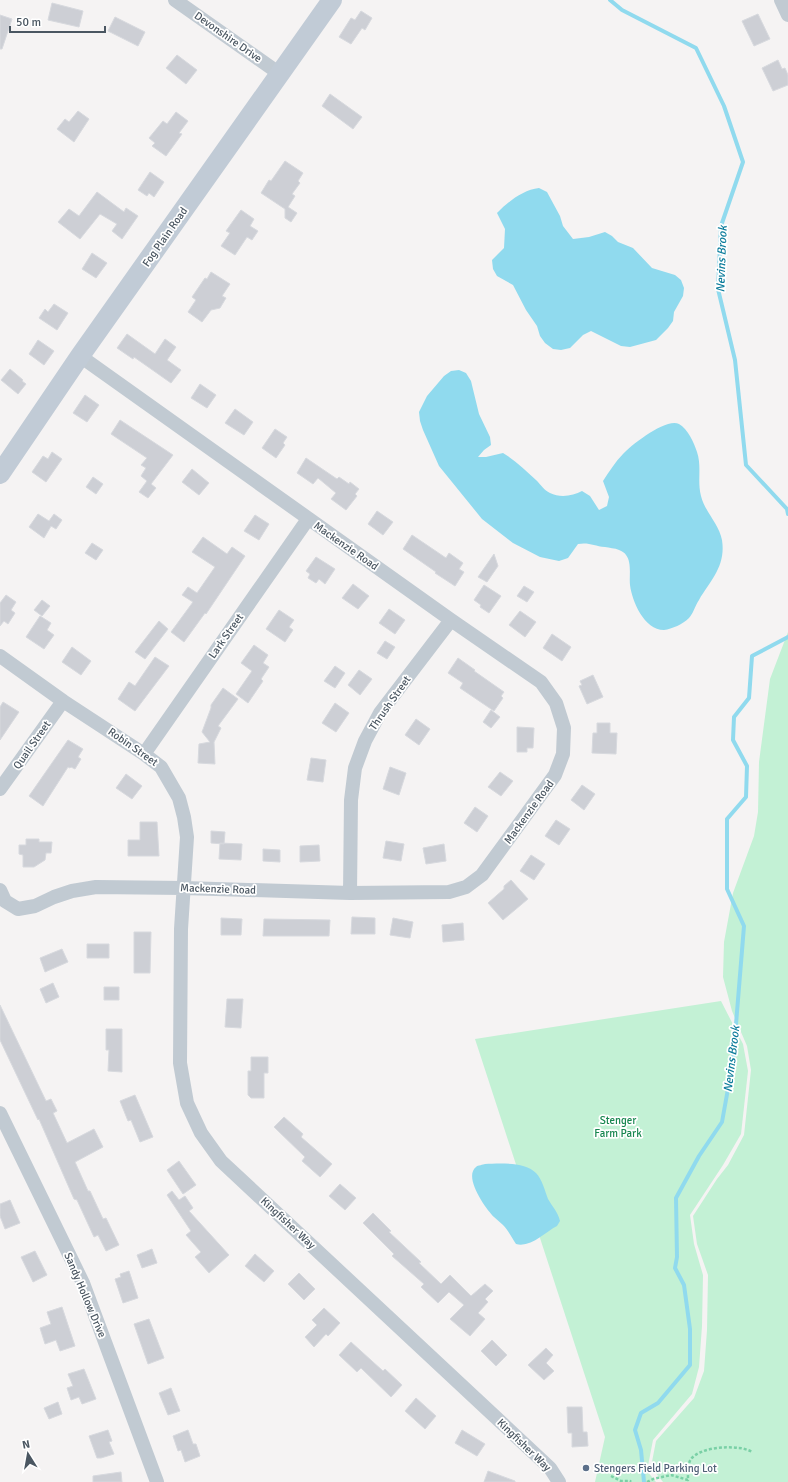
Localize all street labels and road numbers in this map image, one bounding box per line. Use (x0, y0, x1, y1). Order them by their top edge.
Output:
street label: Devonshire Drive (192, 9, 264, 65)
street label: Fog Plain Road (140, 205, 190, 269)
street label: Mackenzie Road (311, 519, 381, 573)
street label: Lark Street (206, 611, 246, 661)
street label: Thrush Street (367, 673, 414, 733)
street label: Quail Street (11, 718, 53, 772)
street label: Robin Street (105, 725, 161, 769)
street label: Mackenzie Road (501, 777, 557, 846)
street label: Mackenzie Road (180, 881, 256, 897)
street label: Kingfisher Way (258, 1194, 319, 1252)
street label: Sandy Hollow Drive (61, 1251, 109, 1339)
street label: Kingfisher Way (494, 1416, 554, 1475)

